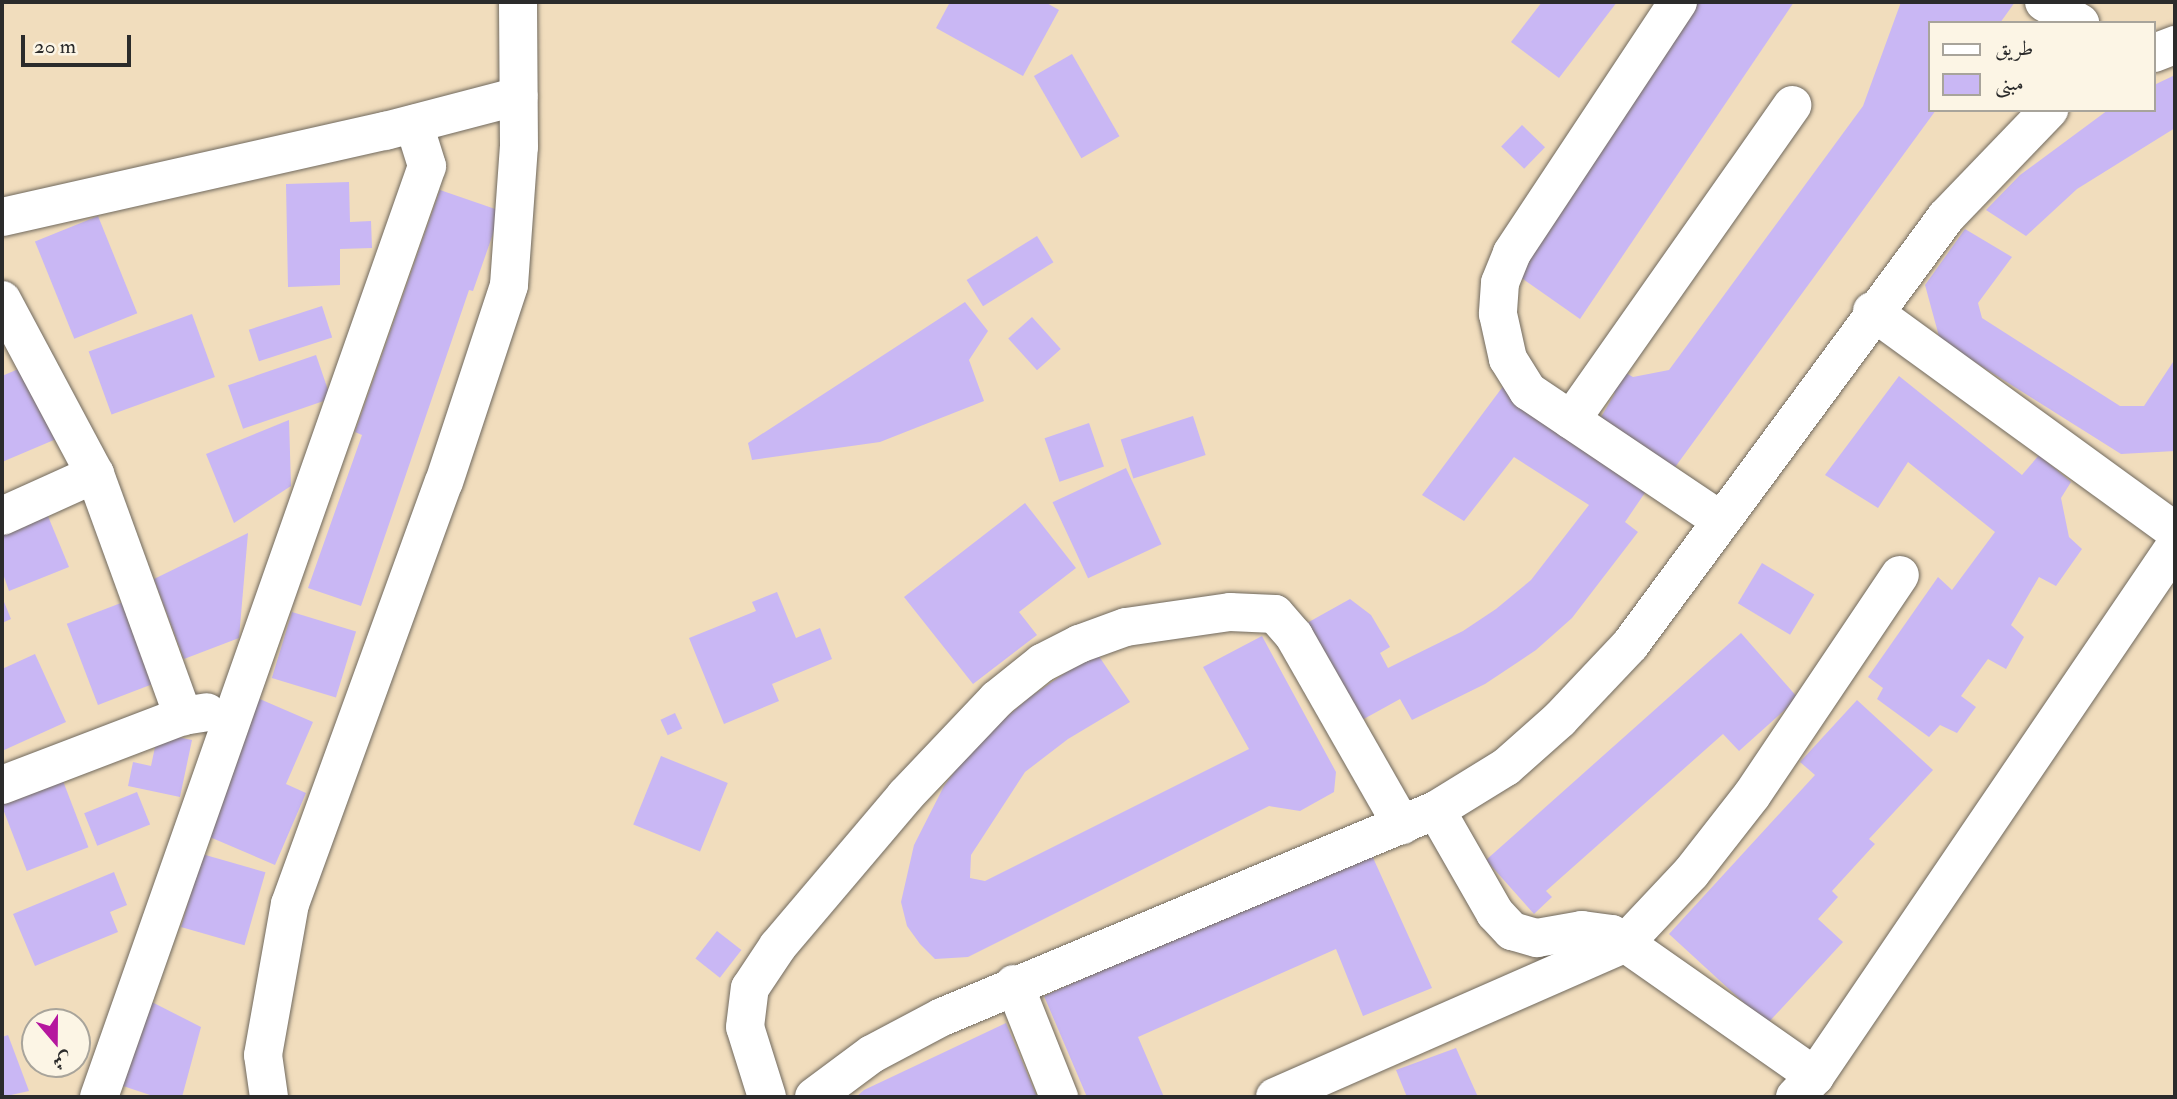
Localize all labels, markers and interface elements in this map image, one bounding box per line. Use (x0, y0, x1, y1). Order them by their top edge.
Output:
scale bar (24, 21, 135, 65)
legend (1928, 21, 2156, 112)
text: 20 m (34, 33, 76, 60)
text: طريق (1995, 35, 2033, 62)
text: مبنى (1995, 70, 2024, 97)
north arrow (21, 1008, 91, 1078)
text: ش (50, 1046, 75, 1075)

